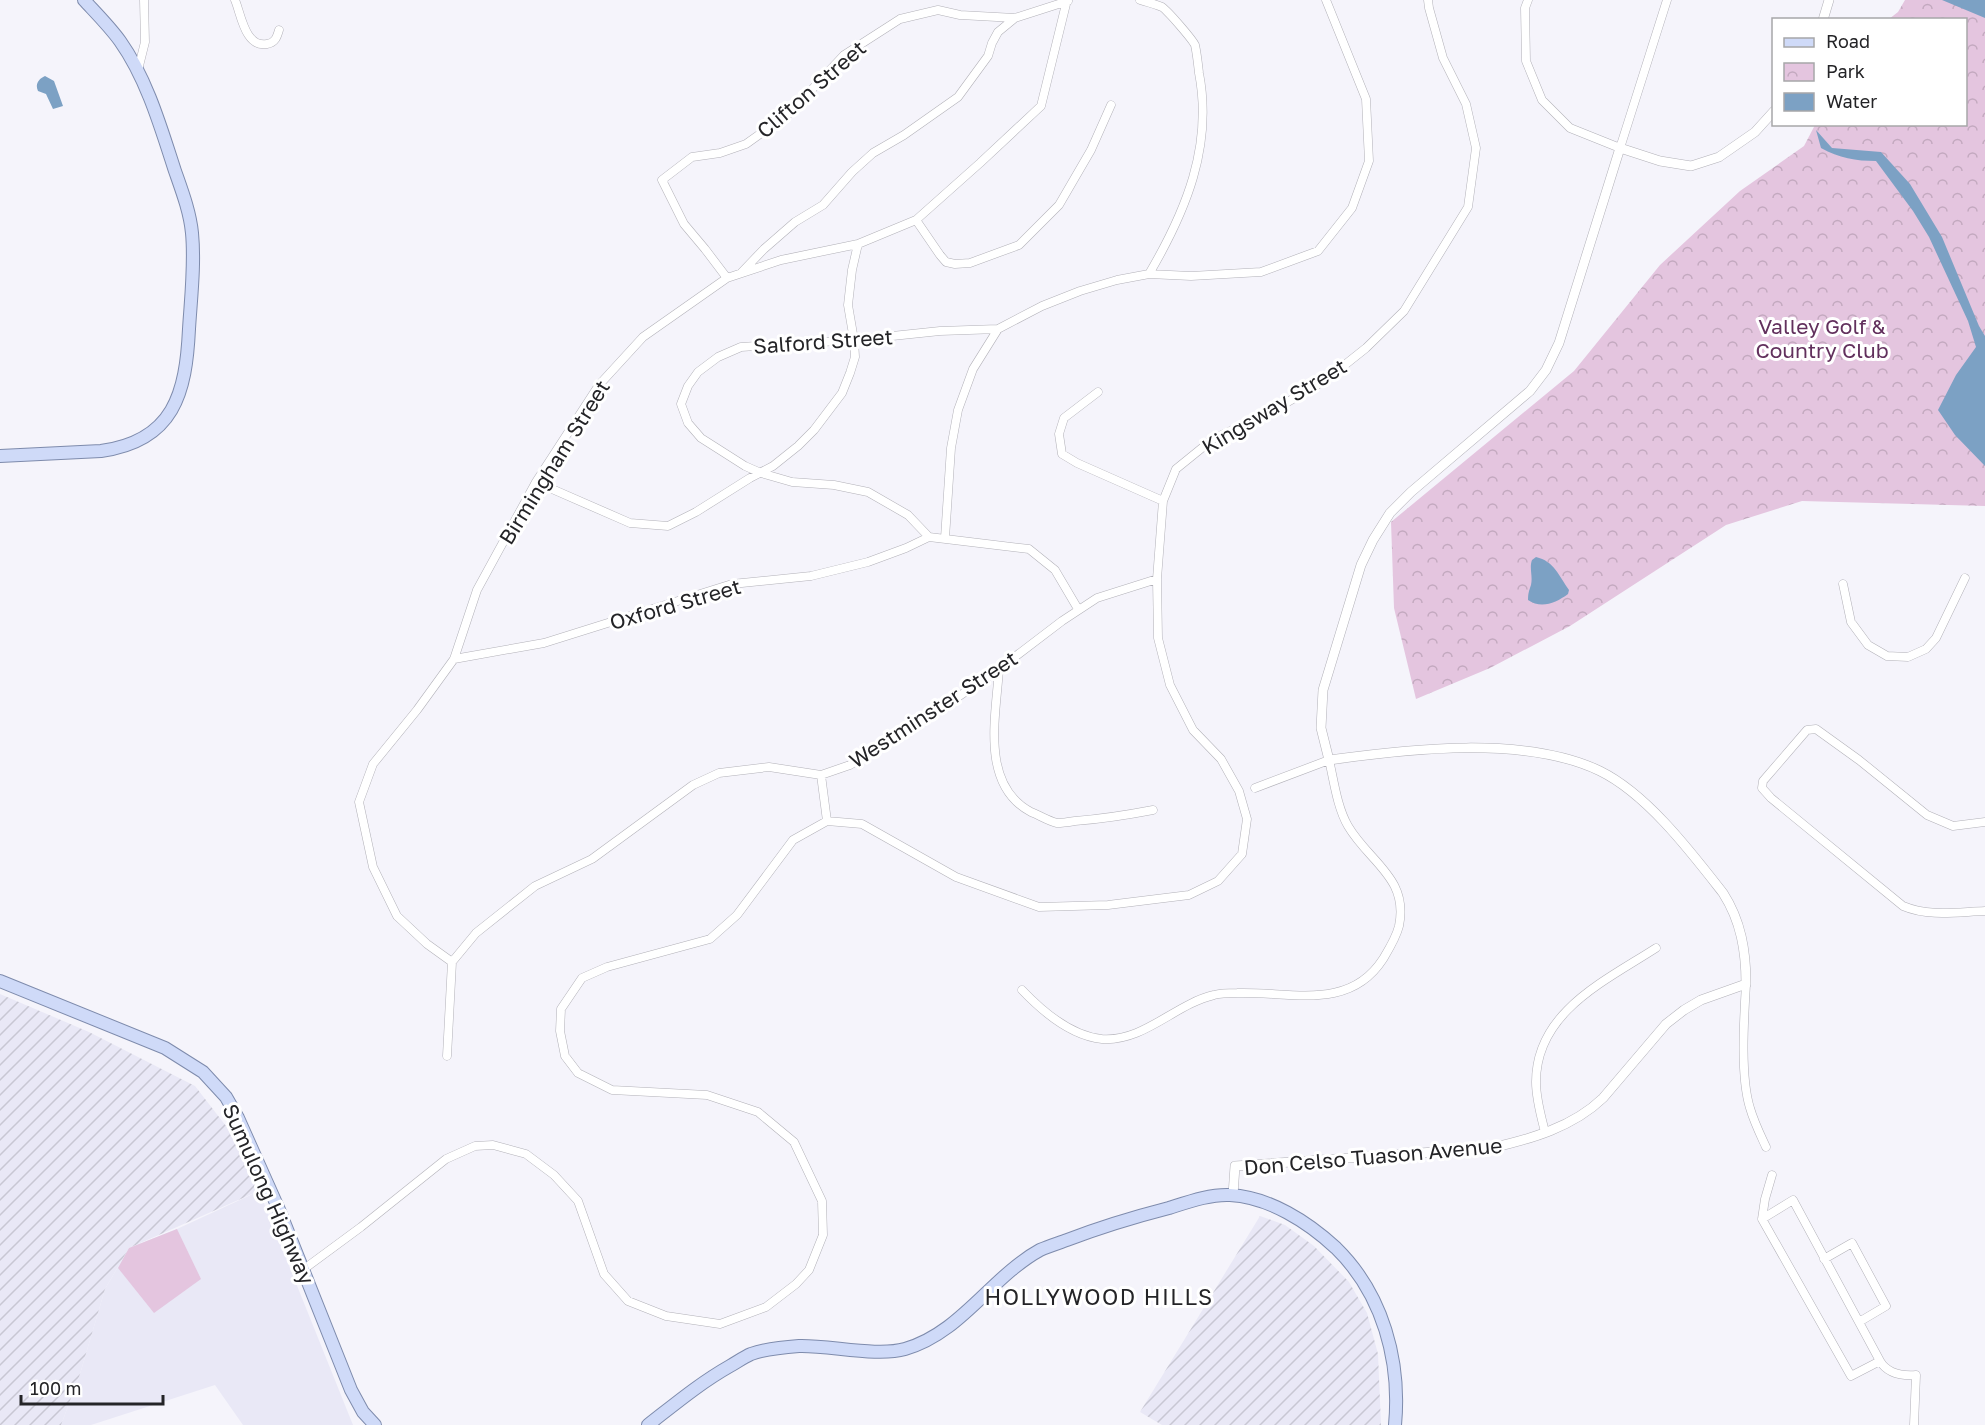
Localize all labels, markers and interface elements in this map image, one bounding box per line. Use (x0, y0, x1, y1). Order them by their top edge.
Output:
legend (1772, 18, 1967, 126)
text: Road (1826, 30, 1870, 52)
street label: Clifton Street (751, 35, 871, 143)
text: Park (1826, 60, 1865, 82)
text: Water (1826, 90, 1877, 112)
park label: Valley Golf & Country Club (1755, 313, 1889, 363)
street label: Salford Street (752, 323, 894, 359)
street label: Kingsway Street (1197, 353, 1351, 459)
street label: Birmingham Street (493, 375, 615, 549)
street label: Oxford Street (606, 573, 744, 635)
street label: Westminster Street (844, 645, 1022, 773)
street label: Sumulong Highway (218, 1100, 321, 1288)
street label: Don Celso Tuason Avenue (1243, 1132, 1503, 1180)
district label: HOLLYWOOD HILLS (984, 1283, 1214, 1310)
scale bar (21, 1368, 164, 1406)
text: 100 m (30, 1377, 81, 1399)

